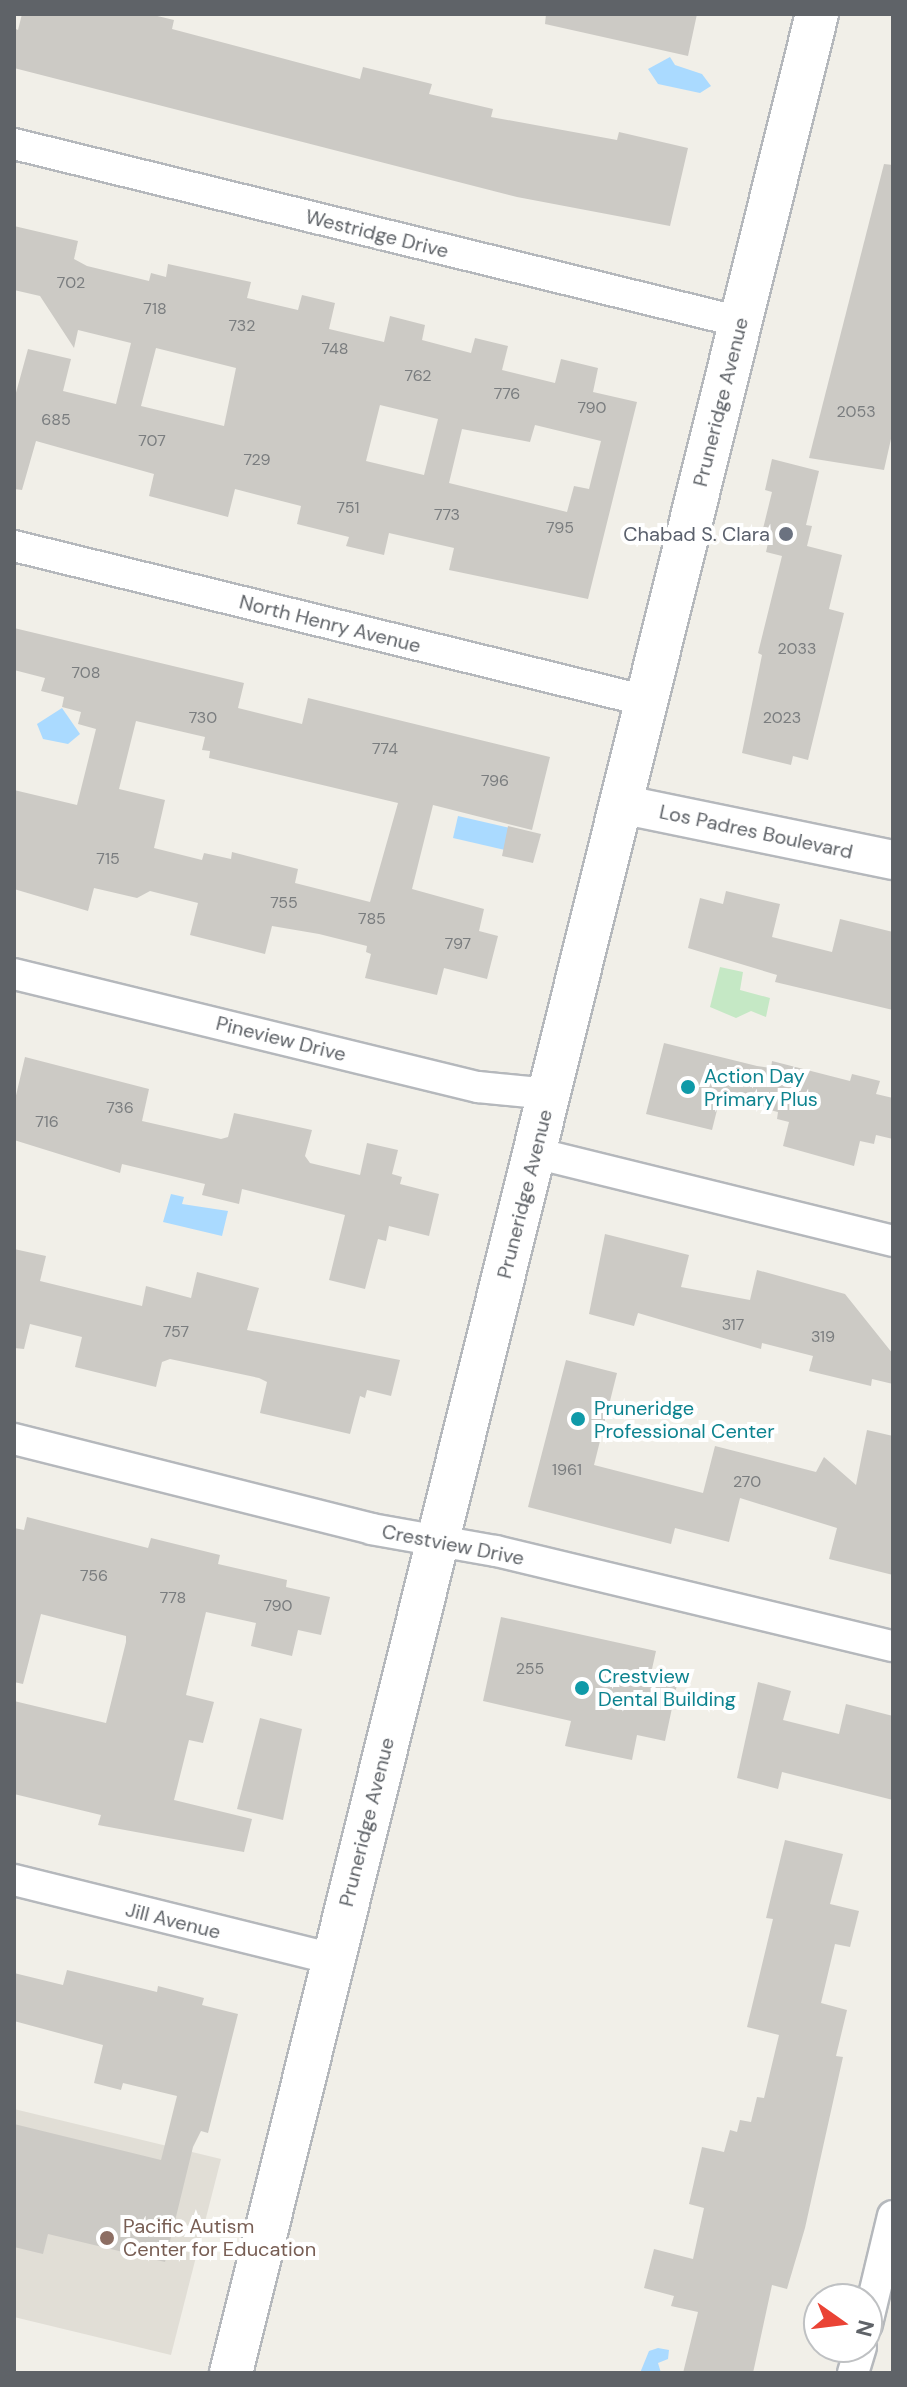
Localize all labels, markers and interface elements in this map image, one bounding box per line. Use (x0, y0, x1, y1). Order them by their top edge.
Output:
street label: Westridge Drive (303, 205, 451, 263)
house number: 702 (57, 273, 85, 293)
house number: 718 (143, 299, 167, 319)
street label: Pruneridge Avenue (688, 315, 754, 489)
house number: 732 (229, 316, 255, 336)
house number: 748 (321, 339, 349, 359)
house number: 762 (405, 366, 431, 386)
house number: 776 (494, 384, 520, 404)
house number: 790 (577, 398, 607, 418)
house number: 2053 (836, 402, 876, 422)
house number: 685 (41, 410, 71, 430)
house number: 707 (138, 431, 166, 451)
house number: 729 (243, 450, 271, 470)
house number: 751 (337, 498, 359, 518)
house number: 773 (434, 505, 460, 525)
house number: 795 (546, 518, 574, 538)
place label: Chabad S. Clara (623, 522, 770, 546)
marker: Chabad S. Clara (777, 525, 795, 543)
street label: North Henry Avenue (237, 590, 423, 658)
house number: 2033 (778, 639, 816, 659)
house number: 708 (72, 663, 100, 683)
house number: 730 (189, 708, 217, 728)
house number: 2023 (763, 708, 801, 728)
house number: 774 (372, 739, 398, 759)
house number: 796 (481, 771, 509, 791)
street label: Los Padres Boulevard (657, 800, 855, 864)
house number: 715 (96, 849, 120, 869)
house number: 755 (270, 893, 298, 913)
house number: 785 (358, 909, 386, 929)
house number: 797 (445, 934, 471, 954)
street label: Pineview Drive (214, 1011, 348, 1067)
place label: Action Day Primary Plus (704, 1064, 818, 1111)
marker: Action Day Primary Plus (679, 1078, 697, 1096)
house number: 736 (106, 1098, 134, 1118)
street label: Pruneridge Avenue (492, 1107, 558, 1281)
house number: 716 (35, 1112, 59, 1132)
house number: 317 (722, 1315, 744, 1335)
house number: 757 (163, 1322, 189, 1342)
house number: 319 (811, 1327, 835, 1347)
place label: Pruneridge Professional Center (594, 1396, 775, 1443)
marker: Pruneridge Professional Center (569, 1410, 587, 1428)
house number: 1961 (552, 1460, 582, 1480)
house number: 270 (733, 1472, 761, 1492)
street label: Crestview Drive (380, 1519, 526, 1571)
house number: 756 (80, 1566, 108, 1586)
house number: 778 (160, 1588, 186, 1608)
house number: 790 (263, 1596, 293, 1616)
house number: 255 (516, 1659, 544, 1679)
place label: Crestview Dental Building (598, 1664, 736, 1711)
marker: Crestview Dental Building (573, 1679, 591, 1697)
street label: Pruneridge Avenue (334, 1735, 400, 1909)
street label: Jill Avenue (123, 1898, 223, 1944)
place label: Pacific Autism Center for Education (123, 2214, 316, 2261)
marker: Pacific Autism Center for Education (98, 2229, 116, 2247)
north arrow (803, 2283, 883, 2363)
text: N (849, 2317, 881, 2340)

